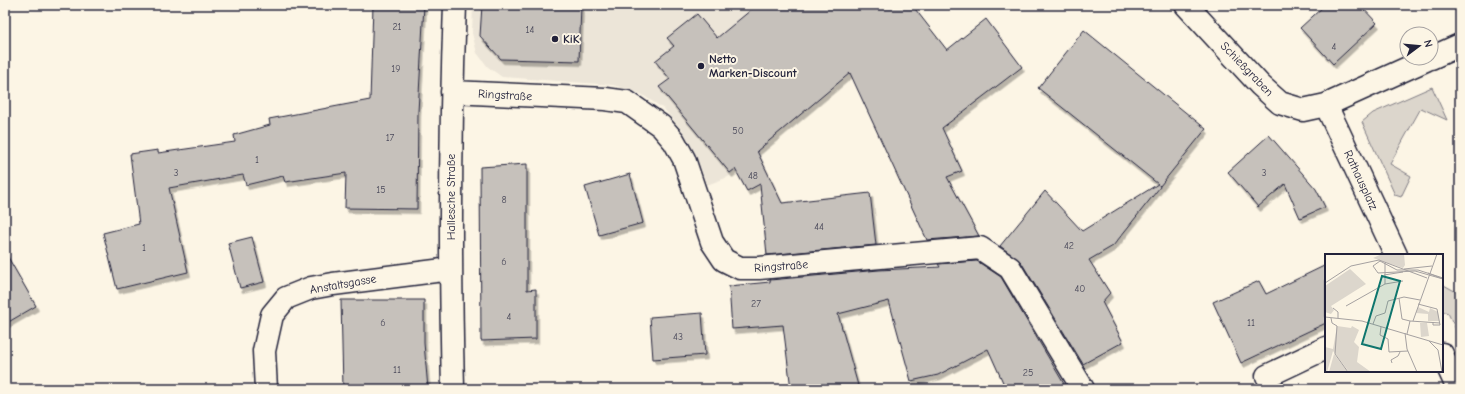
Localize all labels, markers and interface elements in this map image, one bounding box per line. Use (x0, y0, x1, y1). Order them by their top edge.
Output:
house number: 21 (392, 21, 402, 33)
house number: 14 (526, 24, 535, 36)
north arrow (1399, 26, 1439, 66)
place label: KiK (563, 32, 580, 46)
marker: KiK (550, 34, 560, 44)
text: N (1421, 38, 1435, 49)
street label: Schießgraben (1218, 39, 1276, 99)
house number: 4 (1332, 41, 1337, 53)
place label: Netto Marken-Discount (709, 52, 798, 80)
marker: Netto Marken-Discount (696, 61, 706, 71)
house number: 19 (391, 63, 401, 75)
street label: Ringstraße (477, 87, 533, 103)
house number: 50 (732, 125, 744, 137)
house number: 17 (386, 132, 395, 144)
street label: Rathausplatz (1341, 148, 1381, 213)
house number: 1 (255, 154, 259, 166)
street label: Hallesche Straße (444, 154, 458, 240)
house number: 3 (173, 167, 179, 179)
house number: 3 (1261, 167, 1267, 179)
house number: 48 (748, 170, 758, 182)
house number: 15 (376, 184, 386, 196)
house number: 8 (501, 194, 507, 206)
house number: 44 (814, 221, 824, 233)
house number: 42 (1064, 240, 1074, 252)
house number: 1 (142, 242, 146, 254)
inset map (1325, 254, 1443, 372)
house number: 6 (501, 256, 507, 268)
street label: Ringstraße (753, 257, 809, 275)
street label: Anstaltsgasse (309, 271, 377, 297)
house number: 40 (1075, 283, 1085, 295)
house number: 27 (751, 298, 761, 310)
house number: 4 (507, 311, 512, 323)
house number: 6 (380, 317, 386, 329)
house number: 11 (1247, 317, 1255, 329)
house number: 43 (673, 331, 683, 343)
house number: 11 (393, 364, 401, 376)
house number: 25 (1023, 367, 1033, 379)

